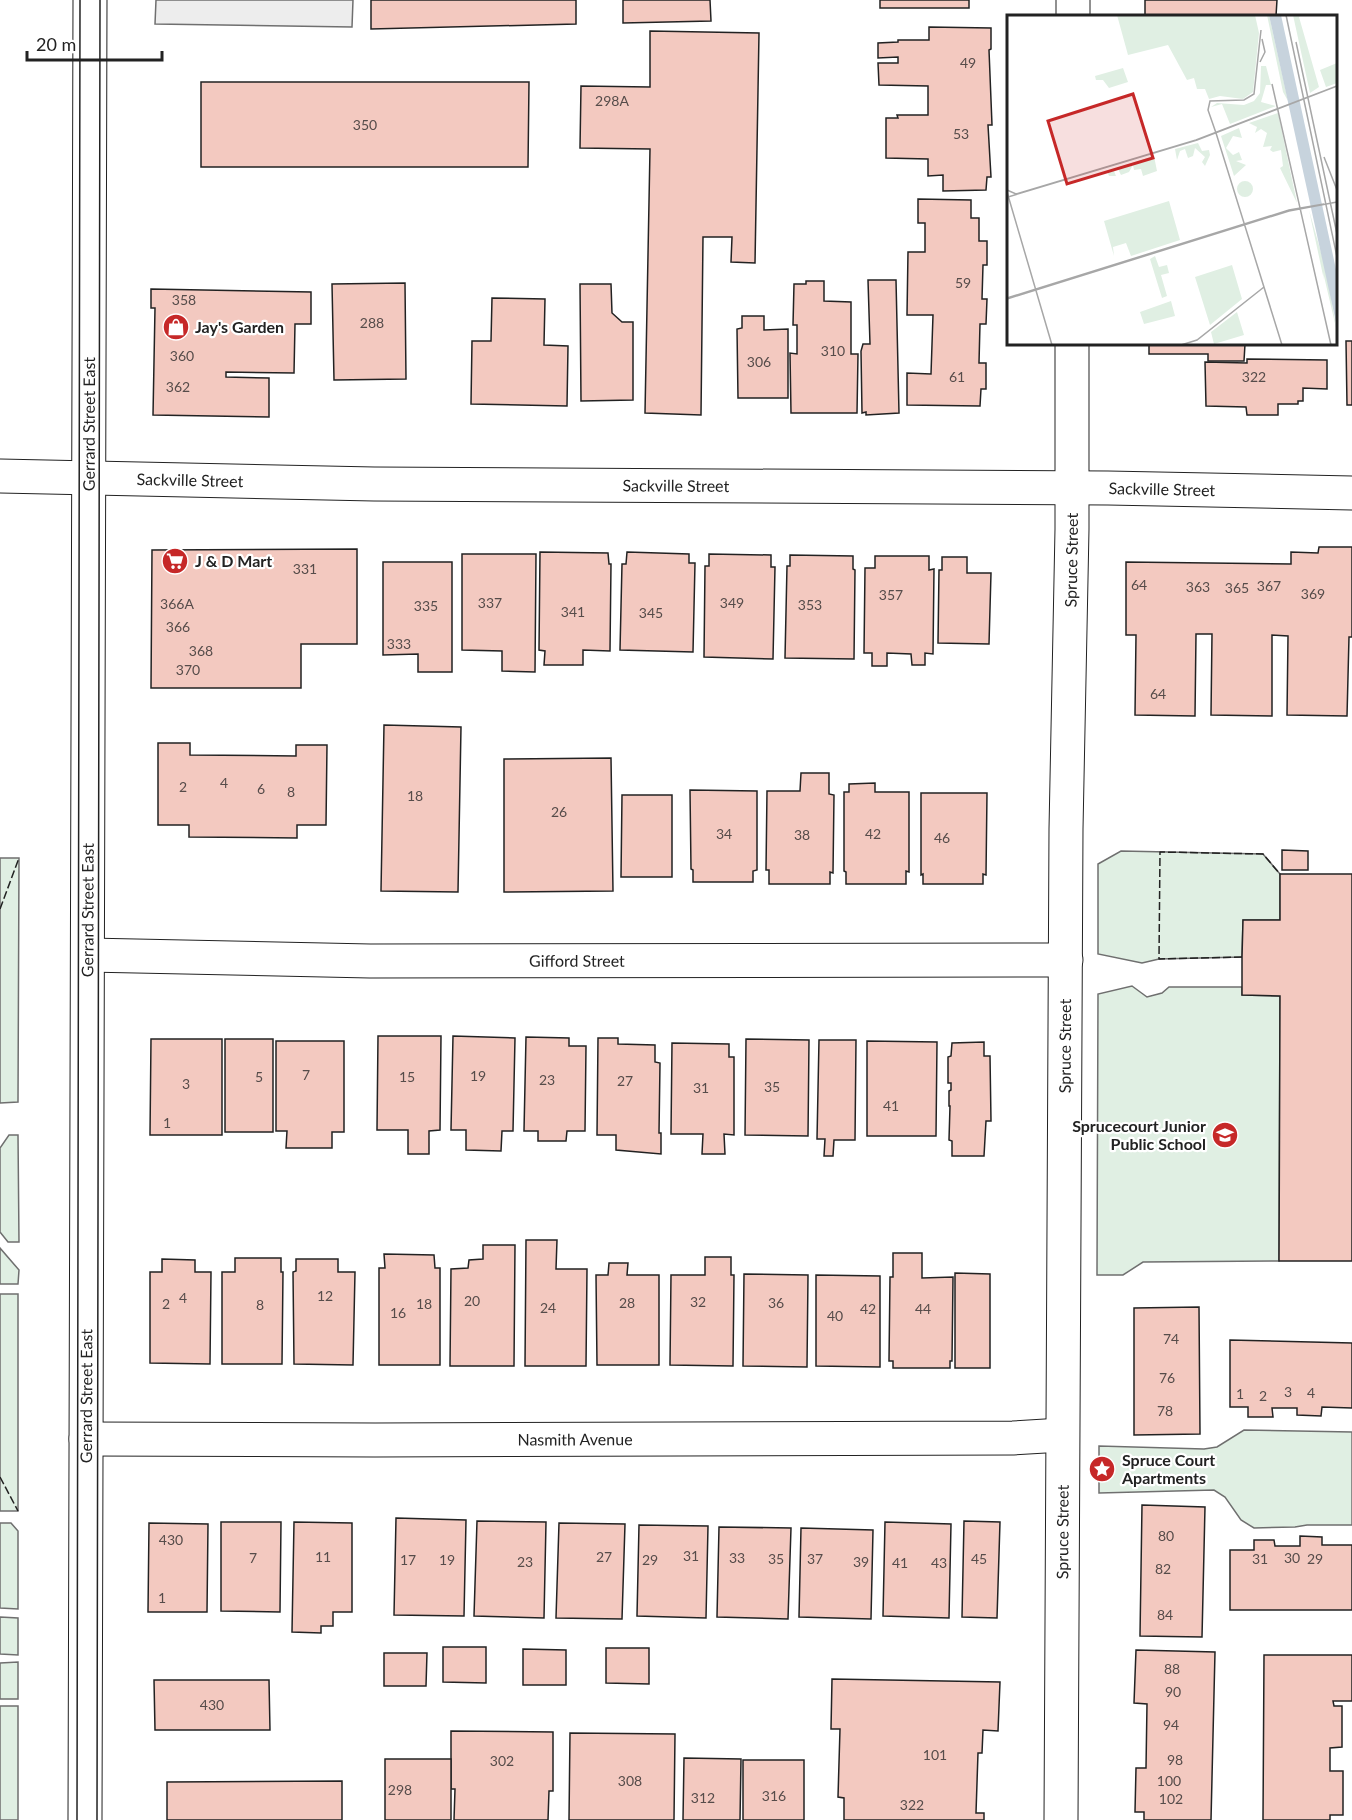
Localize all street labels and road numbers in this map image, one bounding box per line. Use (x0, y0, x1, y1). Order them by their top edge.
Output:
street label: Gerrard Street East (79, 357, 98, 491)
street label: Sackville Street (136, 469, 244, 490)
street label: Sackville Street (622, 475, 730, 495)
street label: Sackville Street (1108, 478, 1216, 499)
street label: Spruce Street (1060, 513, 1081, 607)
street label: Gerrard Street East (77, 843, 97, 977)
street label: Gifford Street (529, 951, 625, 970)
street label: Spruce Street (1055, 998, 1074, 1093)
street label: Gerrard Street East (76, 1329, 95, 1463)
street label: Nasmith Avenue (517, 1429, 633, 1449)
street label: Spruce Street (1052, 1484, 1072, 1579)

